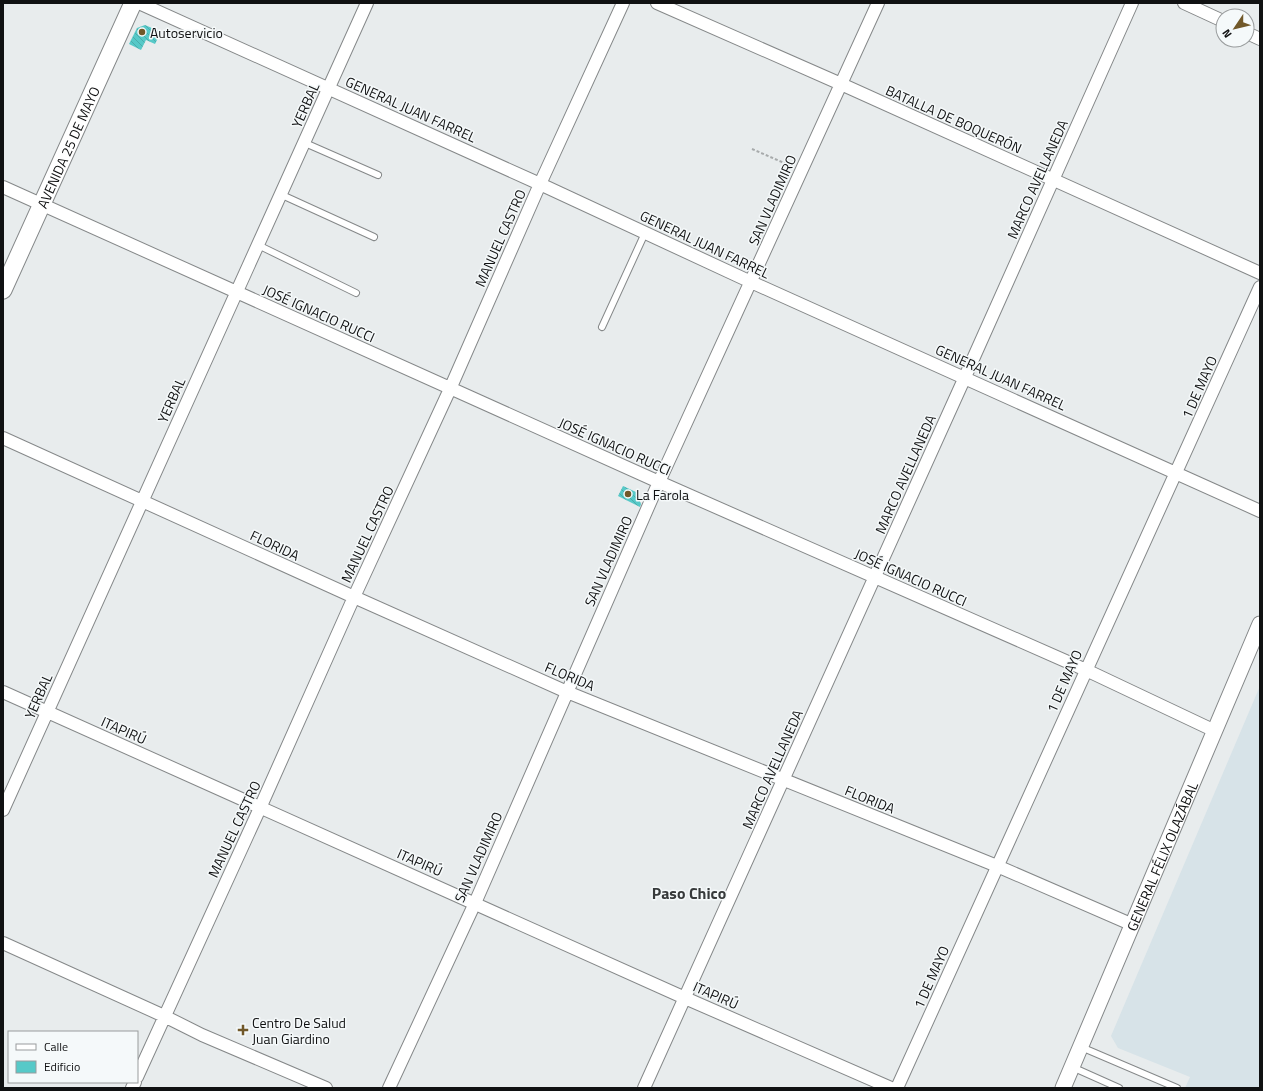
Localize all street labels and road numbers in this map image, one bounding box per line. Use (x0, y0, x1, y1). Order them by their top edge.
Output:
street label: GENERAL JUAN FARREL (342, 71, 480, 147)
street label: YERBAL (286, 79, 324, 131)
street label: BATALLA DE BOQUERÓN (883, 79, 1025, 159)
street label: AVENIDA 25 DE MAYO (31, 83, 104, 211)
street label: MARCO AVELLANEDA (1001, 115, 1073, 242)
street label: SAN VLADIMIRO (743, 151, 801, 249)
street label: MANUEL CASTRO (469, 186, 531, 290)
street label: GENERAL JUAN FARREL (637, 205, 774, 283)
street label: JOSÉ IGNACIO RUCCI (259, 279, 379, 347)
street label: GENERAL JUAN FARREL (932, 339, 1070, 415)
street label: 1 DE MAYO (1176, 352, 1222, 422)
street label: YERBAL (152, 374, 190, 426)
street label: MARCO AVELLANEDA (869, 410, 941, 537)
street label: JOSÉ IGNACIO RUCCI (555, 412, 675, 480)
street label: MANUEL CASTRO (335, 482, 399, 586)
street label: SAN VLADIMIRO (579, 512, 637, 610)
street label: FLORIDA (247, 524, 304, 566)
street label: JOSÉ IGNACIO RUCCI (851, 543, 971, 611)
street label: 1 DE MAYO (1041, 646, 1087, 716)
street label: FLORIDA (542, 656, 599, 696)
street label: YERBAL (19, 670, 57, 722)
street label: MARCO AVELLANEDA (736, 705, 808, 832)
street label: ITAPIRÚ (98, 711, 150, 749)
street label: MANUEL CASTRO (202, 777, 266, 881)
street label: GENERAL FÉLIX OLAZÁBAL (1121, 778, 1203, 934)
street label: FLORIDA (842, 779, 899, 819)
street label: SAN VLADIMIRO (449, 808, 507, 906)
street label: ITAPIRÚ (394, 843, 446, 881)
street label: 1 DE MAYO (908, 942, 954, 1012)
street label: ITAPIRÚ (690, 976, 742, 1014)

